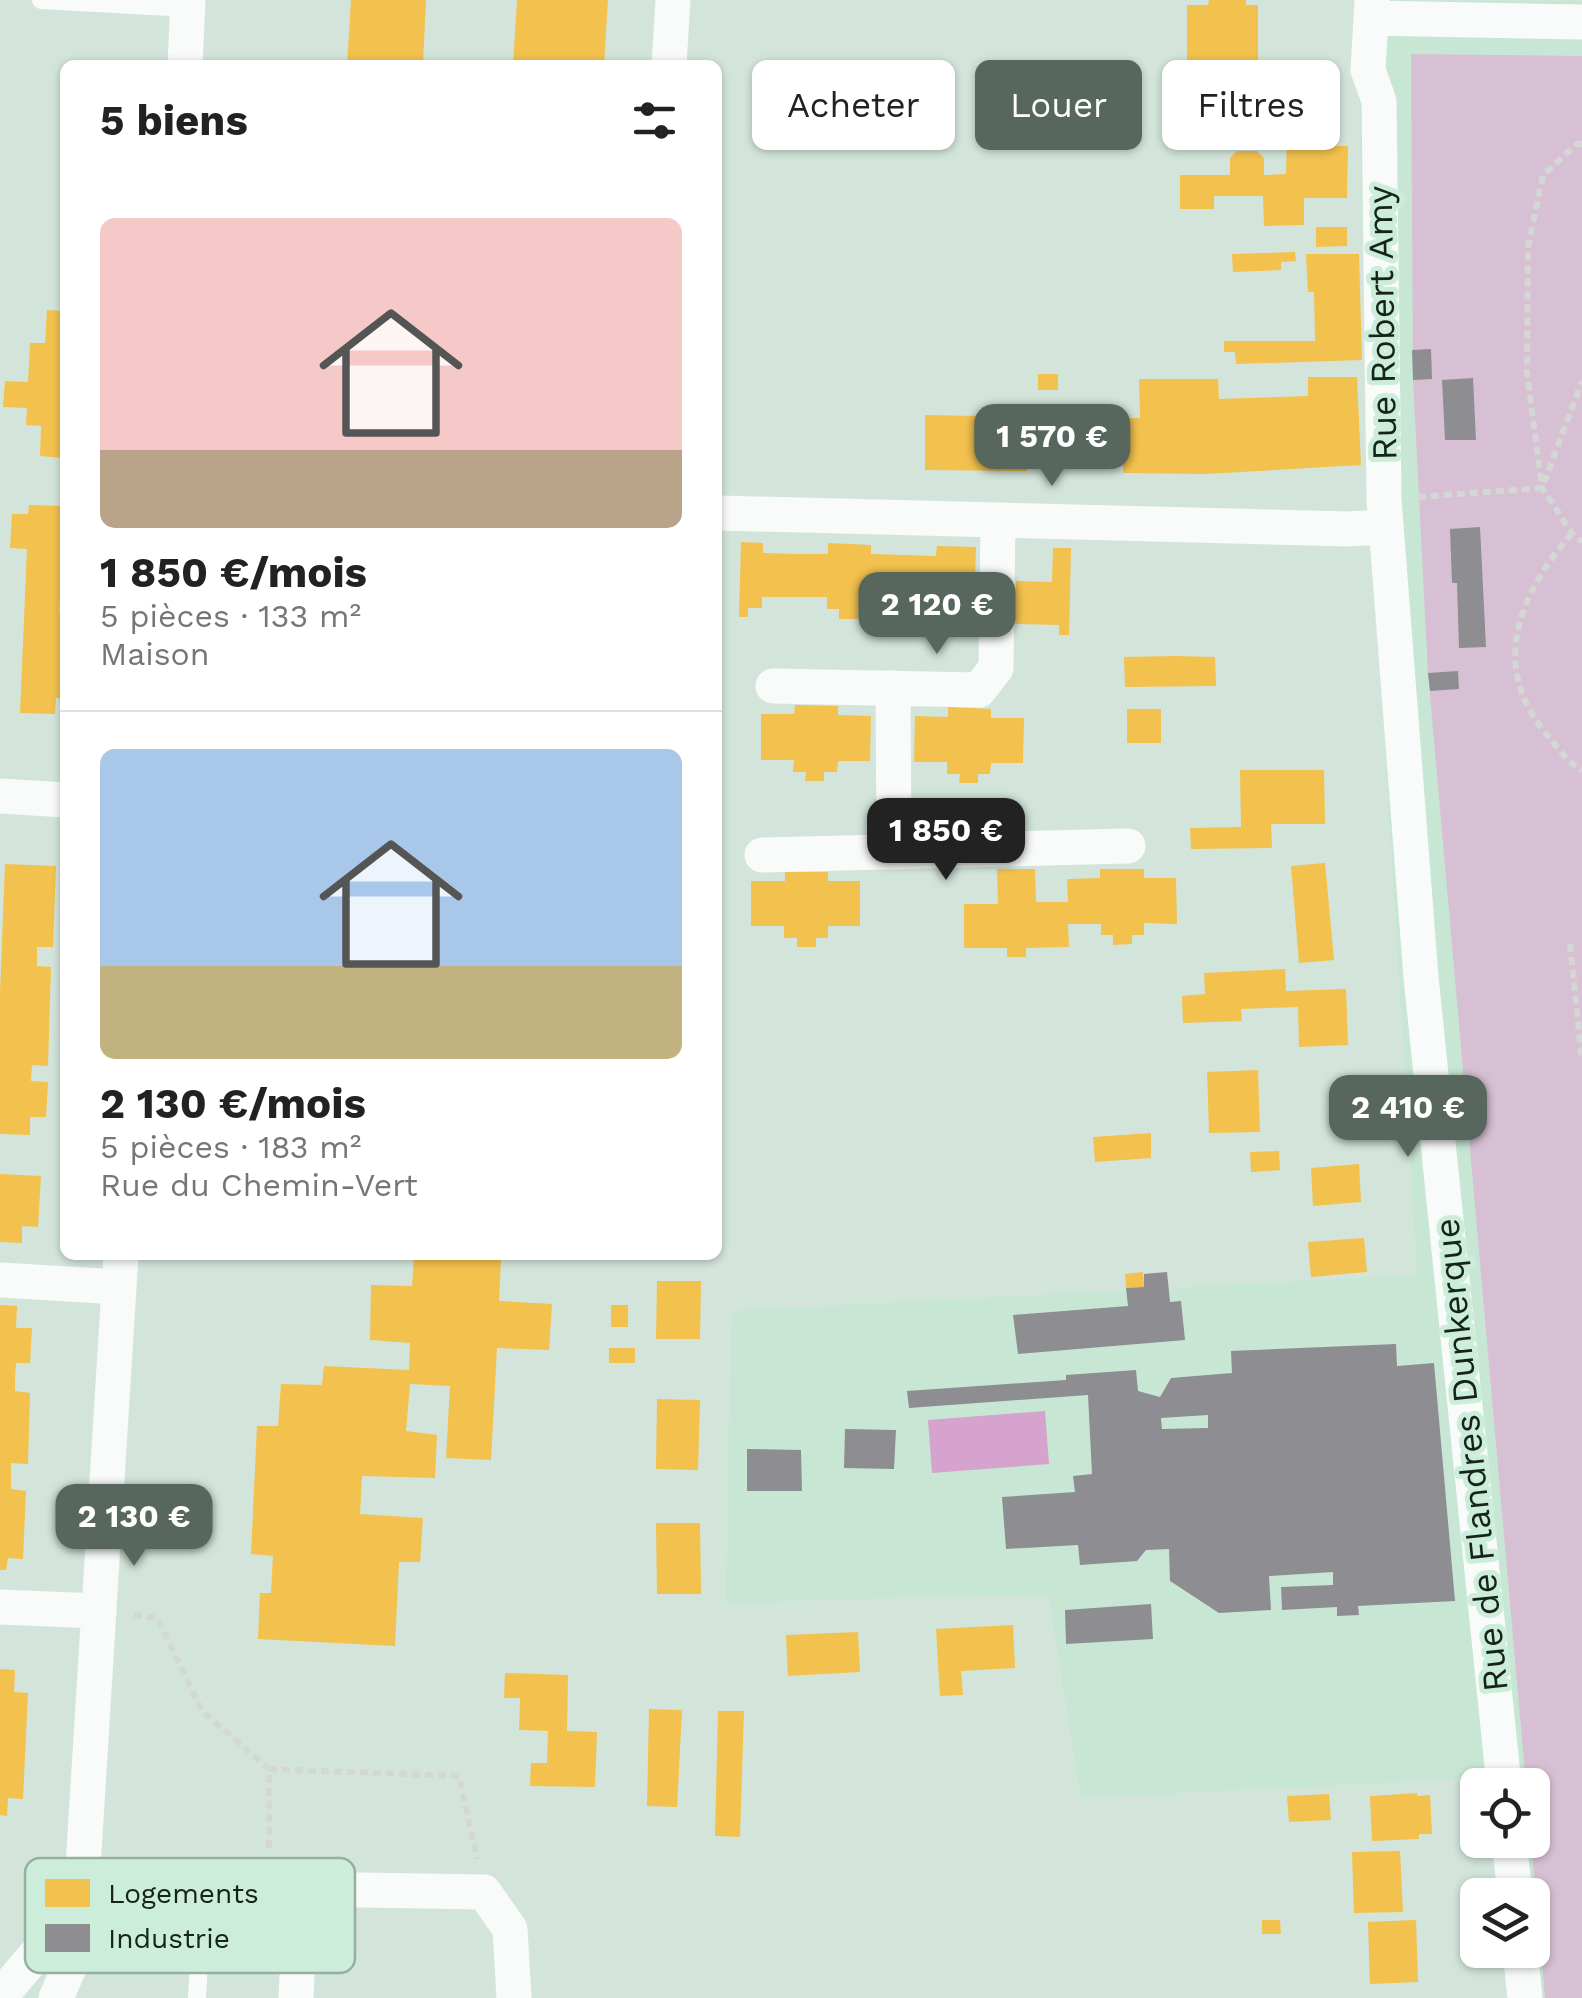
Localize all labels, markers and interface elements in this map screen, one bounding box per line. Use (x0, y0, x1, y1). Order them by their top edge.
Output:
chip: Acheter (752, 60, 955, 150)
chip: Louer (975, 60, 1142, 150)
chip: Filtres (1162, 60, 1340, 150)
icon: filters (627, 93, 682, 148)
text: 5 biens (100, 96, 248, 145)
street label: Rue Robert Amy (1359, 185, 1405, 461)
icon: home (301, 283, 481, 463)
pin: 1 570 € (960, 404, 1144, 489)
text: 1 570 € (996, 417, 1108, 455)
text: 1 850 €/mois (100, 548, 367, 597)
pin: 2 120 € (845, 572, 1029, 657)
text: 2 120 € (880, 585, 994, 623)
text: 5 pièces · 133 m² (100, 597, 361, 635)
text: Maison (100, 635, 210, 673)
pin: 1 850 € (854, 798, 1038, 883)
text: 1 850 € (889, 811, 1003, 849)
icon: home (301, 814, 481, 994)
pin: 2 410 € (1316, 1075, 1500, 1160)
text: 2 130 €/mois (100, 1079, 366, 1128)
text: 2 410 € (1351, 1088, 1465, 1126)
text: 5 pièces · 183 m² (100, 1128, 362, 1166)
text: Rue du Chemin-Vert (100, 1166, 418, 1204)
street label: Rue de Flandres Dunkerque (1425, 1216, 1517, 1694)
pin: 2 130 € (42, 1484, 226, 1569)
text: 2 130 € (78, 1497, 190, 1535)
map controls (1460, 1768, 1550, 1968)
button: locate (1460, 1768, 1550, 1858)
legend (25, 1858, 355, 1973)
text: Logements (108, 1877, 259, 1910)
button: layers (1460, 1878, 1550, 1968)
text: Industrie (108, 1922, 230, 1955)

